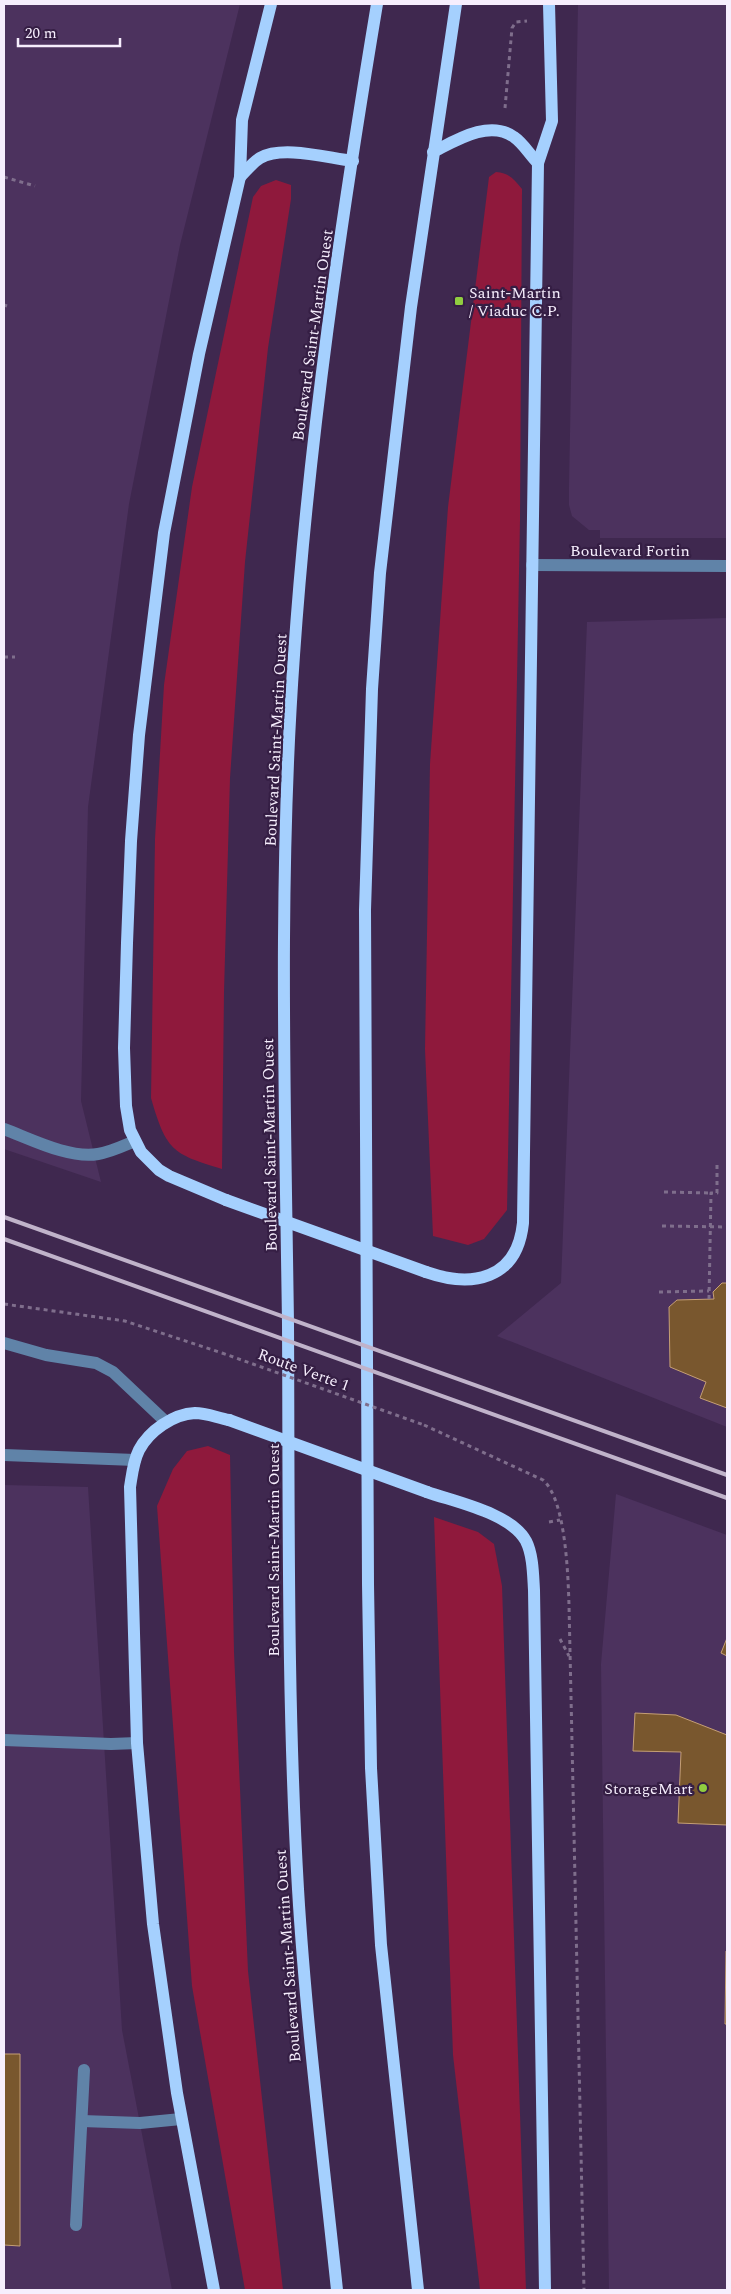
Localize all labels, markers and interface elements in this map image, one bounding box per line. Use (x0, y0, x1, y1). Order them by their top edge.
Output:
scale bar (18, 15, 120, 47)
text: 20 m (25, 22, 57, 45)
street label: Boulevard Saint-Martin Ouest (286, 227, 340, 442)
place label: Saint-Martin / Viaduc C.P. (469, 281, 561, 323)
marker: Saint-Martin / Viaduc C.P. (453, 295, 465, 307)
street label: Boulevard Fortin (570, 539, 690, 563)
street label: Boulevard Saint-Martin Ouest (258, 633, 294, 847)
street label: Boulevard Saint-Martin Ouest (256, 1038, 284, 1252)
street label: Route Verte 1 (254, 1342, 353, 1398)
street label: Boulevard Saint-Martin Ouest (262, 1443, 286, 1657)
place label: StorageMart (604, 1777, 693, 1801)
marker: StorageMart (697, 1782, 709, 1794)
street label: Boulevard Saint-Martin Ouest (269, 1848, 307, 2063)

